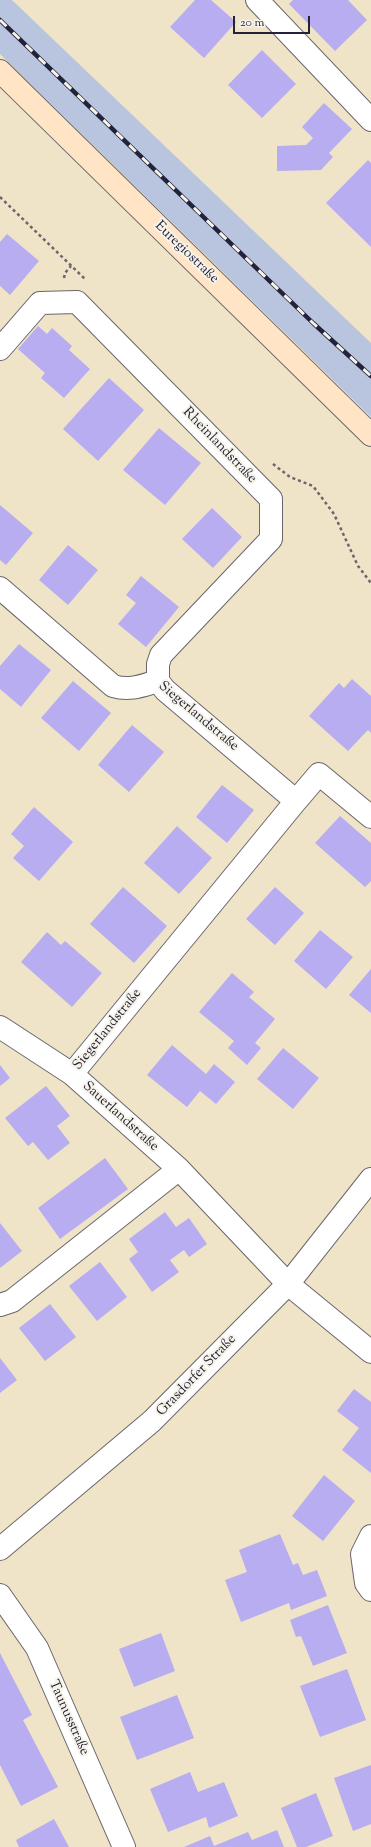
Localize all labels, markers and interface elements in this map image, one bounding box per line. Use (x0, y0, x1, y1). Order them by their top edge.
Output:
scale bar (235, 8, 312, 34)
text: 20 m (240, 14, 264, 32)
street label: Euregiostraße (150, 218, 222, 288)
street label: Rheinlandstraße (179, 404, 259, 488)
street label: Siegerlandstraße (154, 679, 242, 755)
street label: Siegerlandstraße (70, 986, 146, 1074)
street label: Sauerlandstraße (78, 1078, 162, 1156)
street label: Grasdorfer Straße (154, 1332, 240, 1420)
street label: Taunusstraße (44, 1678, 92, 1758)

